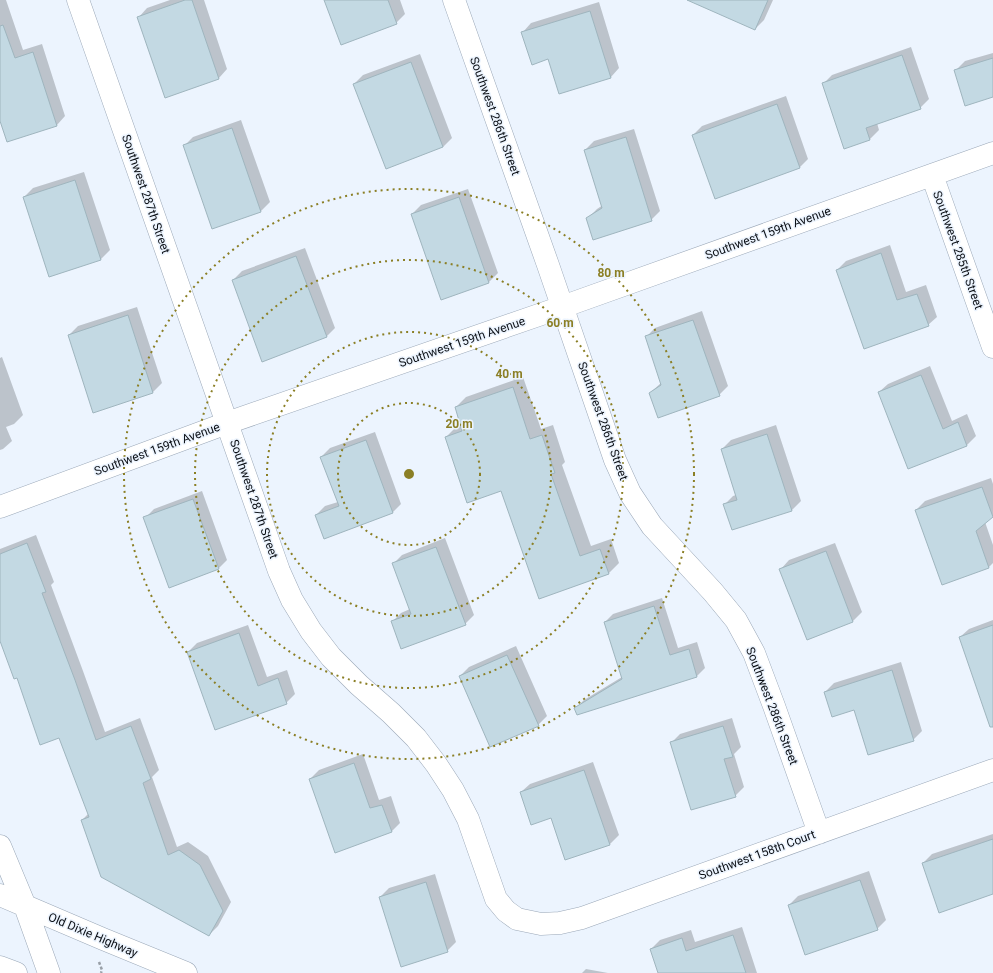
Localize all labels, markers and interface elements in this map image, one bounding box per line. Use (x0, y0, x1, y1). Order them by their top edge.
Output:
street label: Southwest 286th Street (467, 55, 523, 177)
street label: Southwest 287th Street (119, 133, 173, 255)
street label: Southwest 285th Street (930, 189, 986, 311)
street label: Southwest 159th Avenue (703, 204, 833, 262)
text: 80 m (597, 266, 625, 280)
street label: Southwest 159th Avenue (397, 314, 527, 370)
text: 60 m (546, 316, 574, 330)
street label: Southwest 286th Street (575, 360, 631, 482)
text: 40 m (495, 367, 523, 381)
text: 20 m (445, 417, 473, 431)
street label: Southwest 159th Avenue (92, 420, 222, 478)
street label: Southwest 287th Street (227, 438, 281, 560)
centre of rings (402, 467, 416, 481)
street label: Southwest 286th Street (743, 645, 801, 767)
street label: Southwest 158th Court (697, 827, 817, 883)
street label: Old Dixie Highway (46, 910, 140, 960)

